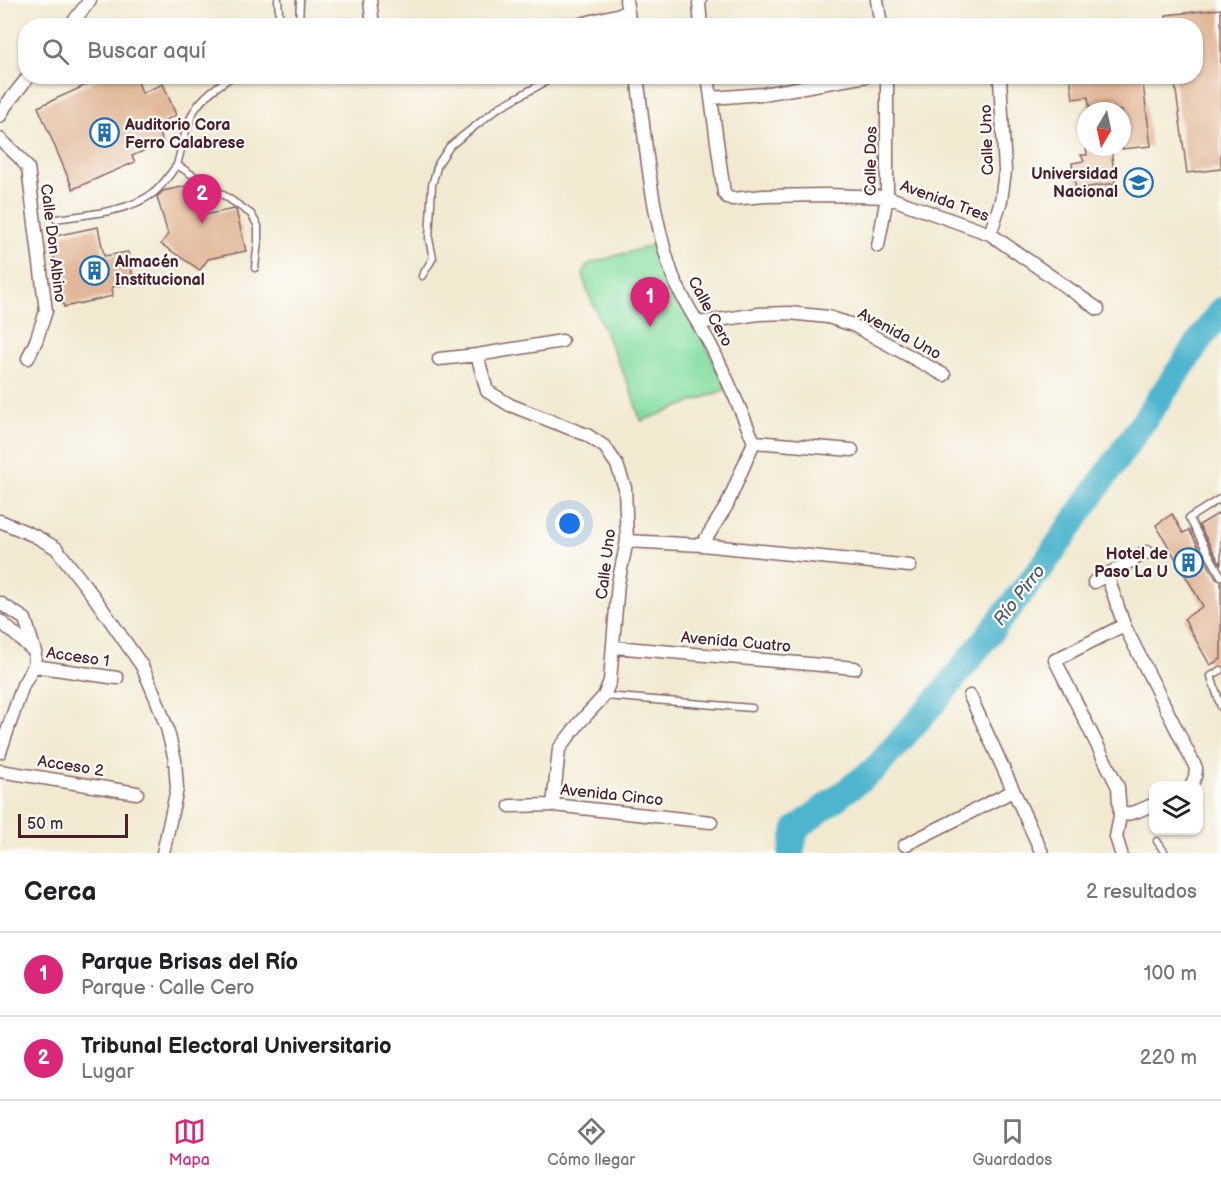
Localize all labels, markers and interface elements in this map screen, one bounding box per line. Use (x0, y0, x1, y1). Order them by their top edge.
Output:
search box (18, 18, 1203, 84)
icon: search (39, 35, 72, 68)
text: Buscar aquí (87, 38, 206, 65)
north arrow (1077, 102, 1131, 156)
street label: Calle Uno (977, 104, 998, 176)
place label: Auditorio Cora Ferro Calabrese (124, 116, 245, 153)
building icon: Auditorio Cora Ferro Calabrese (88, 117, 120, 149)
street label: Calle Dos (861, 126, 882, 196)
place label: Universidad Nacional (1031, 165, 1118, 202)
school or university icon: Universidad Nacional (1123, 166, 1155, 198)
pin: 2 (182, 174, 222, 224)
street label: Avenida Tres (898, 177, 991, 226)
street label: Calle Don Albino (36, 183, 69, 304)
place label: Almacén Institucional (114, 253, 205, 290)
building icon: Almacén Institucional (78, 254, 110, 286)
street label: Calle Cero (683, 273, 736, 350)
pin: 1 (630, 278, 670, 327)
street label: Avenida Uno (854, 304, 944, 364)
your location (555, 509, 584, 538)
street label: Calle Uno (593, 528, 620, 601)
place label: Hotel de Paso La U (1094, 545, 1168, 582)
building icon: Hotel de Paso La U (1173, 546, 1205, 578)
water label: Río Pirro (989, 561, 1050, 630)
street label: Avenida Cuatro (680, 628, 792, 657)
street label: Acceso 1 (45, 644, 111, 671)
street label: Acceso 2 (36, 752, 106, 781)
street label: Avenida Cinco (559, 781, 664, 810)
map controls (1149, 781, 1203, 835)
button: layers (1149, 781, 1203, 835)
scale bar (18, 811, 128, 838)
text: 50 m (27, 815, 63, 834)
text: Cerca (24, 877, 96, 908)
text: 2 resultados (1086, 880, 1197, 904)
text: Parque Brisas del Río (81, 949, 298, 976)
text: 1 (39, 962, 48, 986)
text: 100 m (1144, 962, 1197, 986)
text: Parque · Calle Cero (81, 976, 254, 1000)
text: Tribunal Electoral Universitario (81, 1033, 392, 1060)
text: 2 (38, 1046, 49, 1070)
text: 220 m (1140, 1046, 1197, 1070)
text: Lugar (81, 1060, 134, 1084)
tab: Mapa (169, 1115, 210, 1170)
tab: Cómo llegar (547, 1115, 635, 1170)
tab: Guardados (972, 1115, 1052, 1170)

